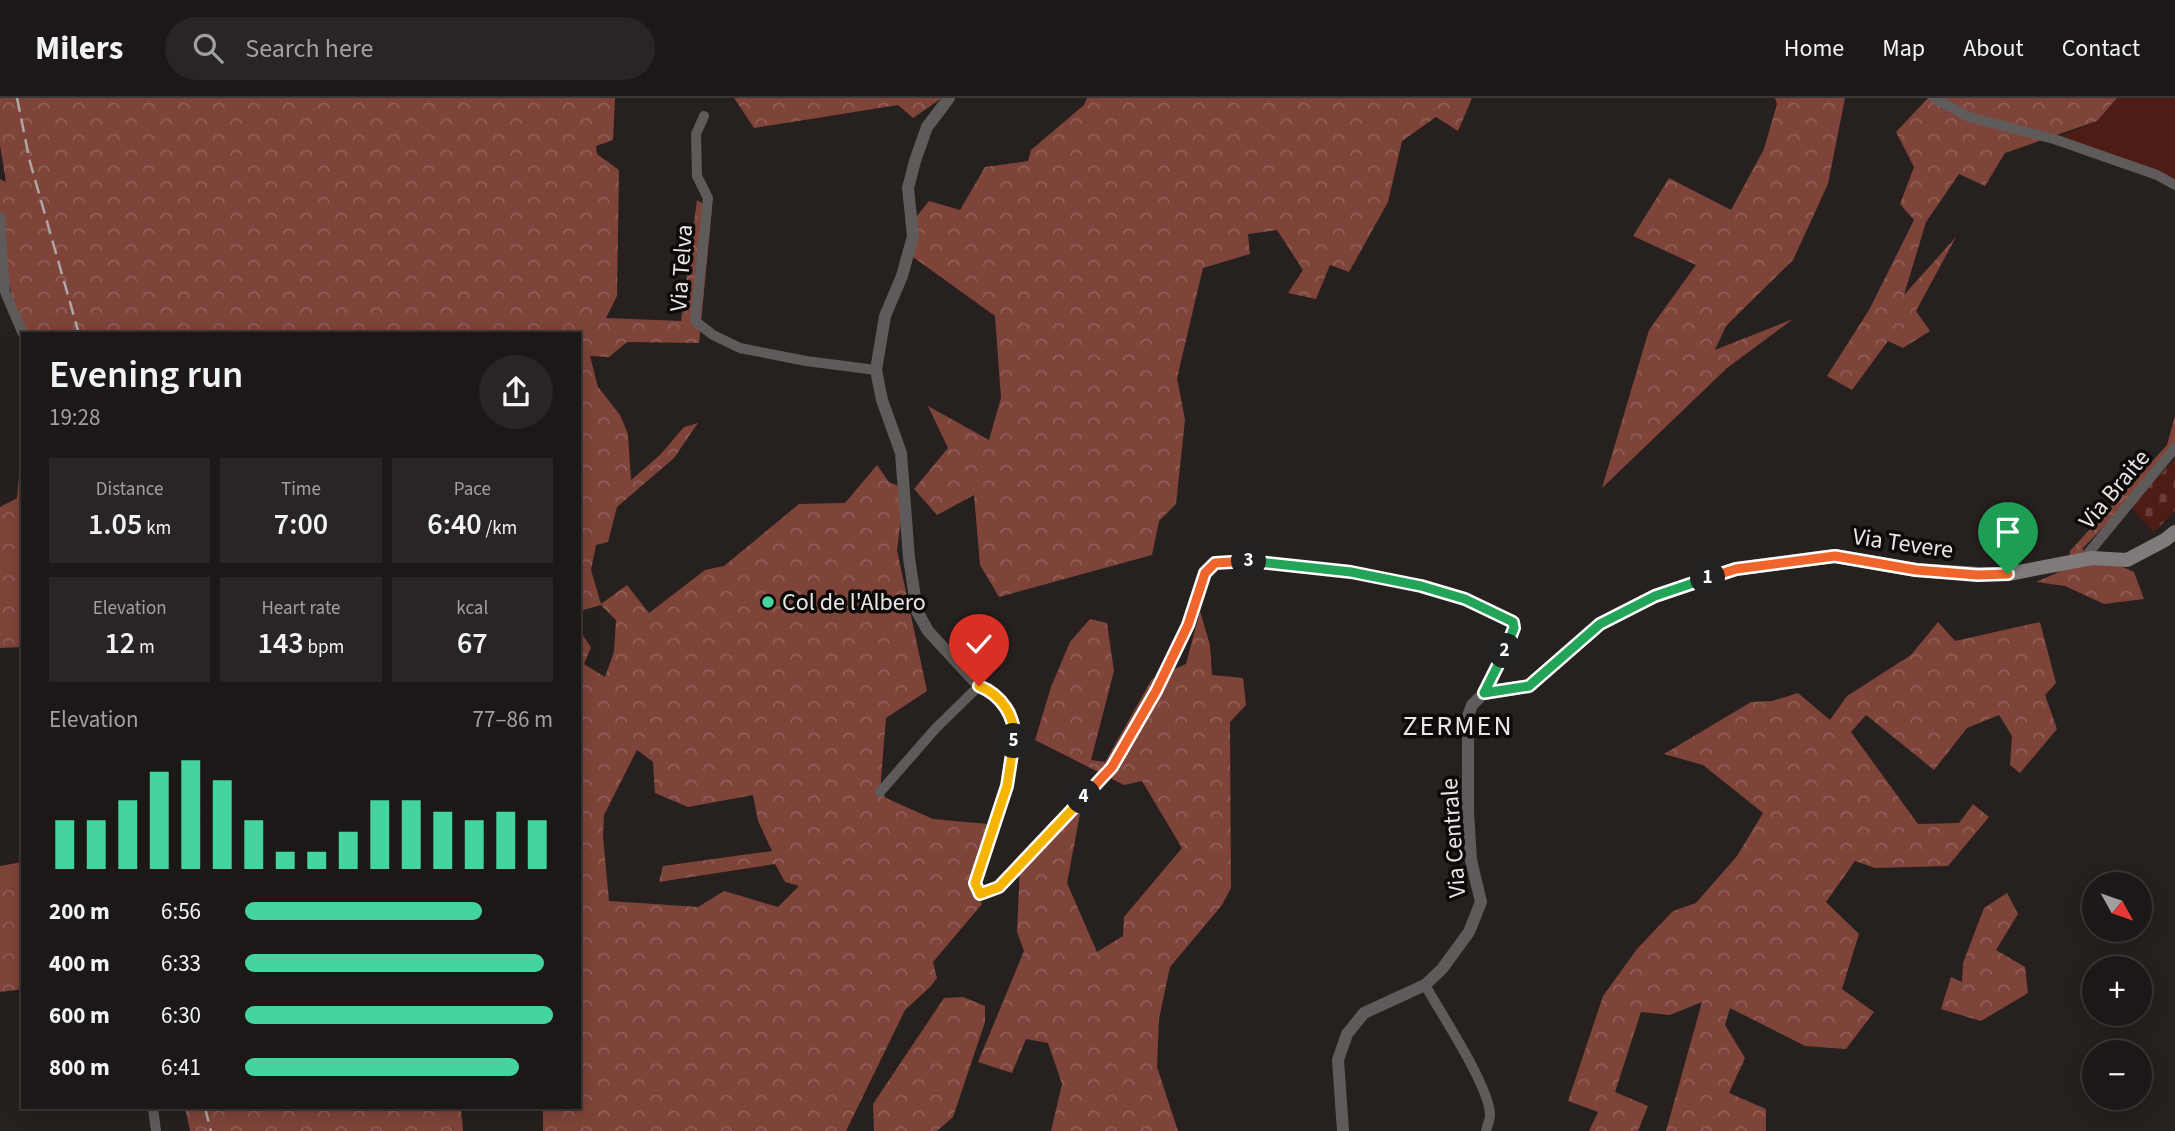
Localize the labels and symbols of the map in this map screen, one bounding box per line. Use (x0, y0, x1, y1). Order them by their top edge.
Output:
street label: Via Telva (661, 223, 702, 313)
street label: Via Braite (2071, 442, 2158, 537)
pin (1978, 502, 2038, 574)
street label: Via Tevere (1850, 519, 1956, 568)
pin: 3 (1232, 544, 1266, 578)
pin: 1 (1690, 560, 1726, 596)
place label: Col de l'Albero (782, 585, 926, 620)
marker: Col de l'Albero (760, 594, 776, 610)
pin (949, 614, 1009, 686)
pin: 2 (1488, 634, 1522, 668)
district label: ZERMEN (1402, 706, 1514, 746)
pin: 5 (996, 724, 1032, 758)
street label: Via Centrale (1432, 777, 1475, 899)
pin: 4 (1066, 780, 1102, 814)
north arrow (2082, 872, 2152, 942)

